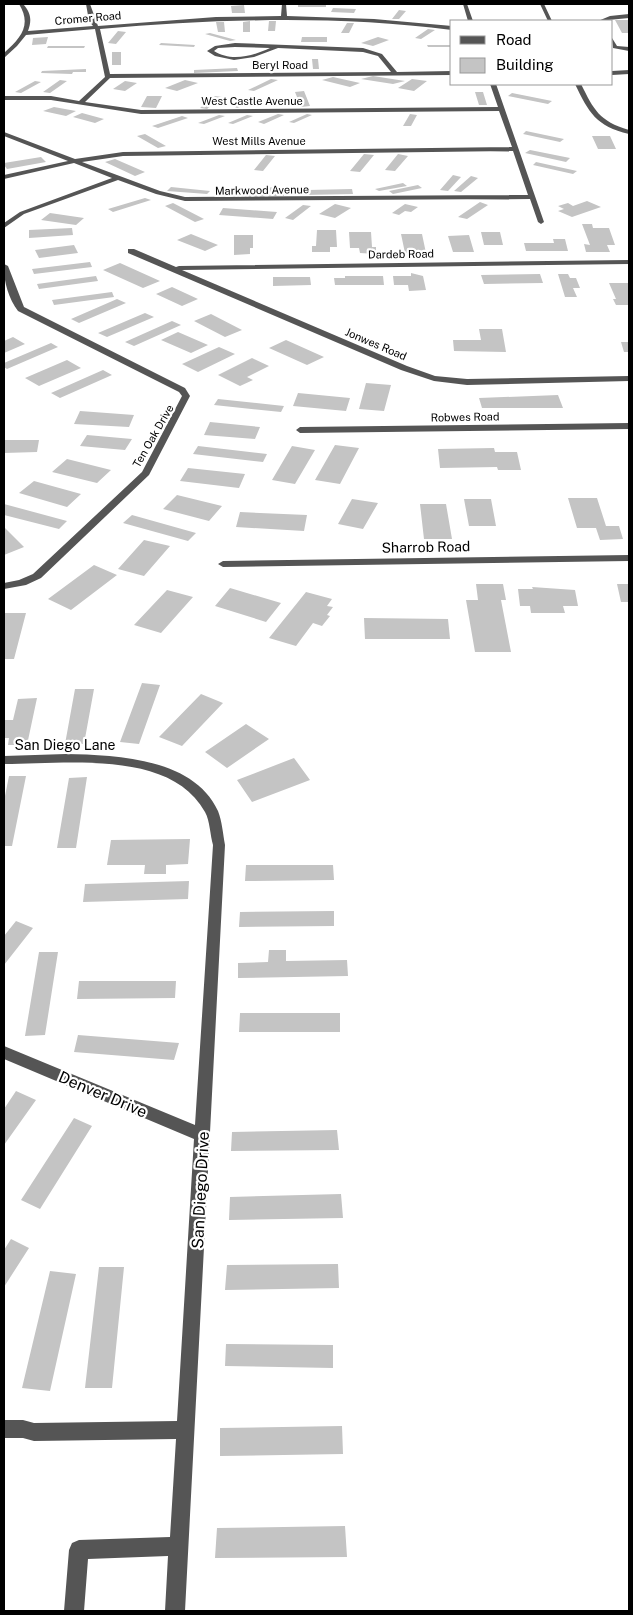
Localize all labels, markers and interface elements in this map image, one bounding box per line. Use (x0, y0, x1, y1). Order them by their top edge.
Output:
street label: Cromer Road (54, 9, 122, 27)
legend (450, 20, 613, 85)
text: Road (496, 31, 532, 48)
text: Building (496, 56, 554, 73)
street label: Beryl Road (252, 59, 308, 71)
street label: West Castle Avenue (201, 95, 303, 107)
street label: West Mills Avenue (212, 135, 306, 147)
street label: Markwood Avenue (215, 183, 309, 197)
street label: Dardeb Road (368, 247, 434, 261)
street label: Jonwes Road (343, 326, 409, 362)
street label: Ten Oak Drive (130, 403, 176, 469)
street label: Robwes Road (430, 410, 500, 424)
street label: Sharrob Road (381, 538, 471, 556)
street label: San Diego Lane (15, 737, 116, 753)
street label: Denver Drive (56, 1067, 150, 1122)
street label: San Diego Drive (188, 1131, 213, 1249)

